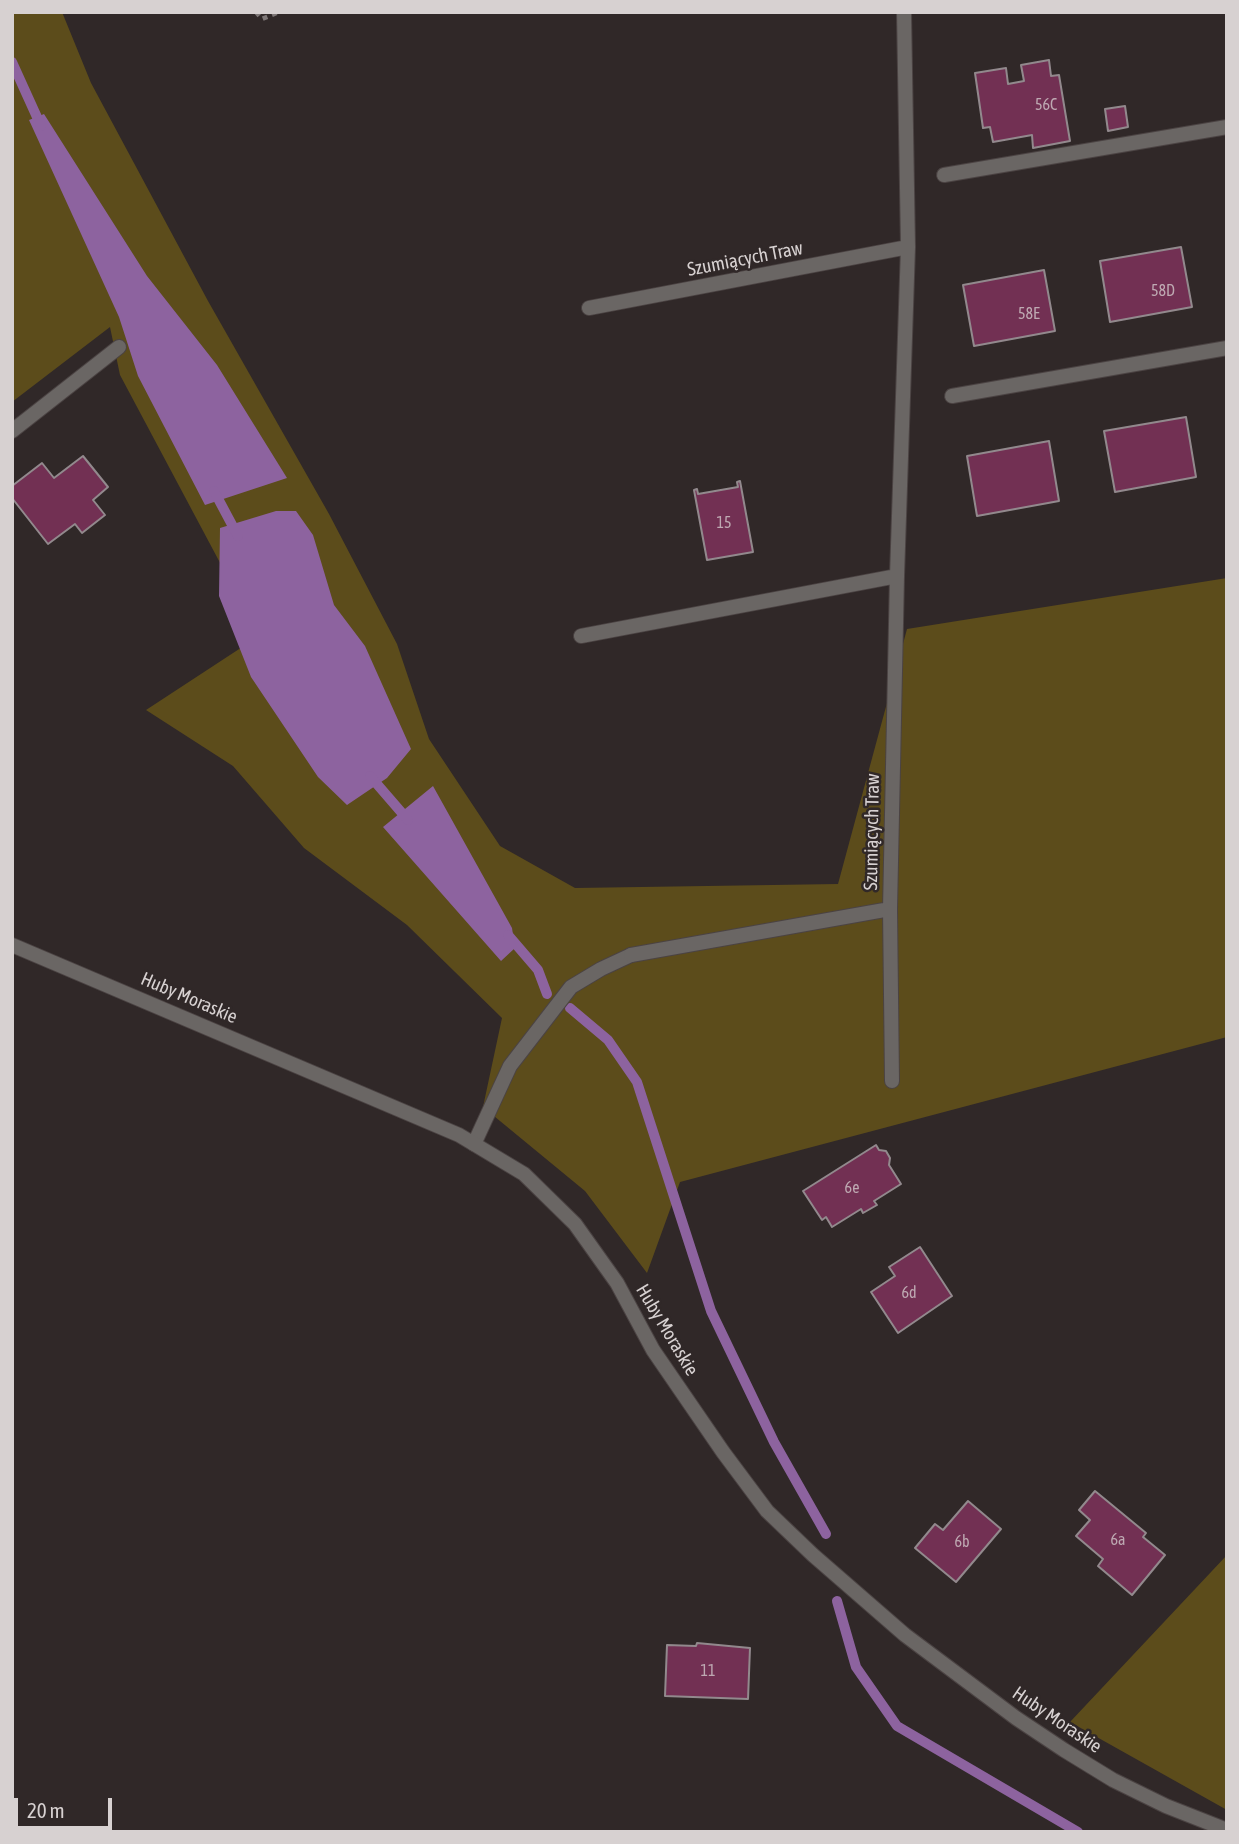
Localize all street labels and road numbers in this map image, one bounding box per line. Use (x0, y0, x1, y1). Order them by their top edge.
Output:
street label: Szumiących Traw (685, 237, 805, 281)
street label: Szumiących Traw (860, 773, 884, 891)
street label: Huby Moraskie (137, 967, 241, 1029)
street label: Huby Moraskie (631, 1280, 703, 1380)
street label: Huby Moraskie (1008, 1682, 1106, 1758)

